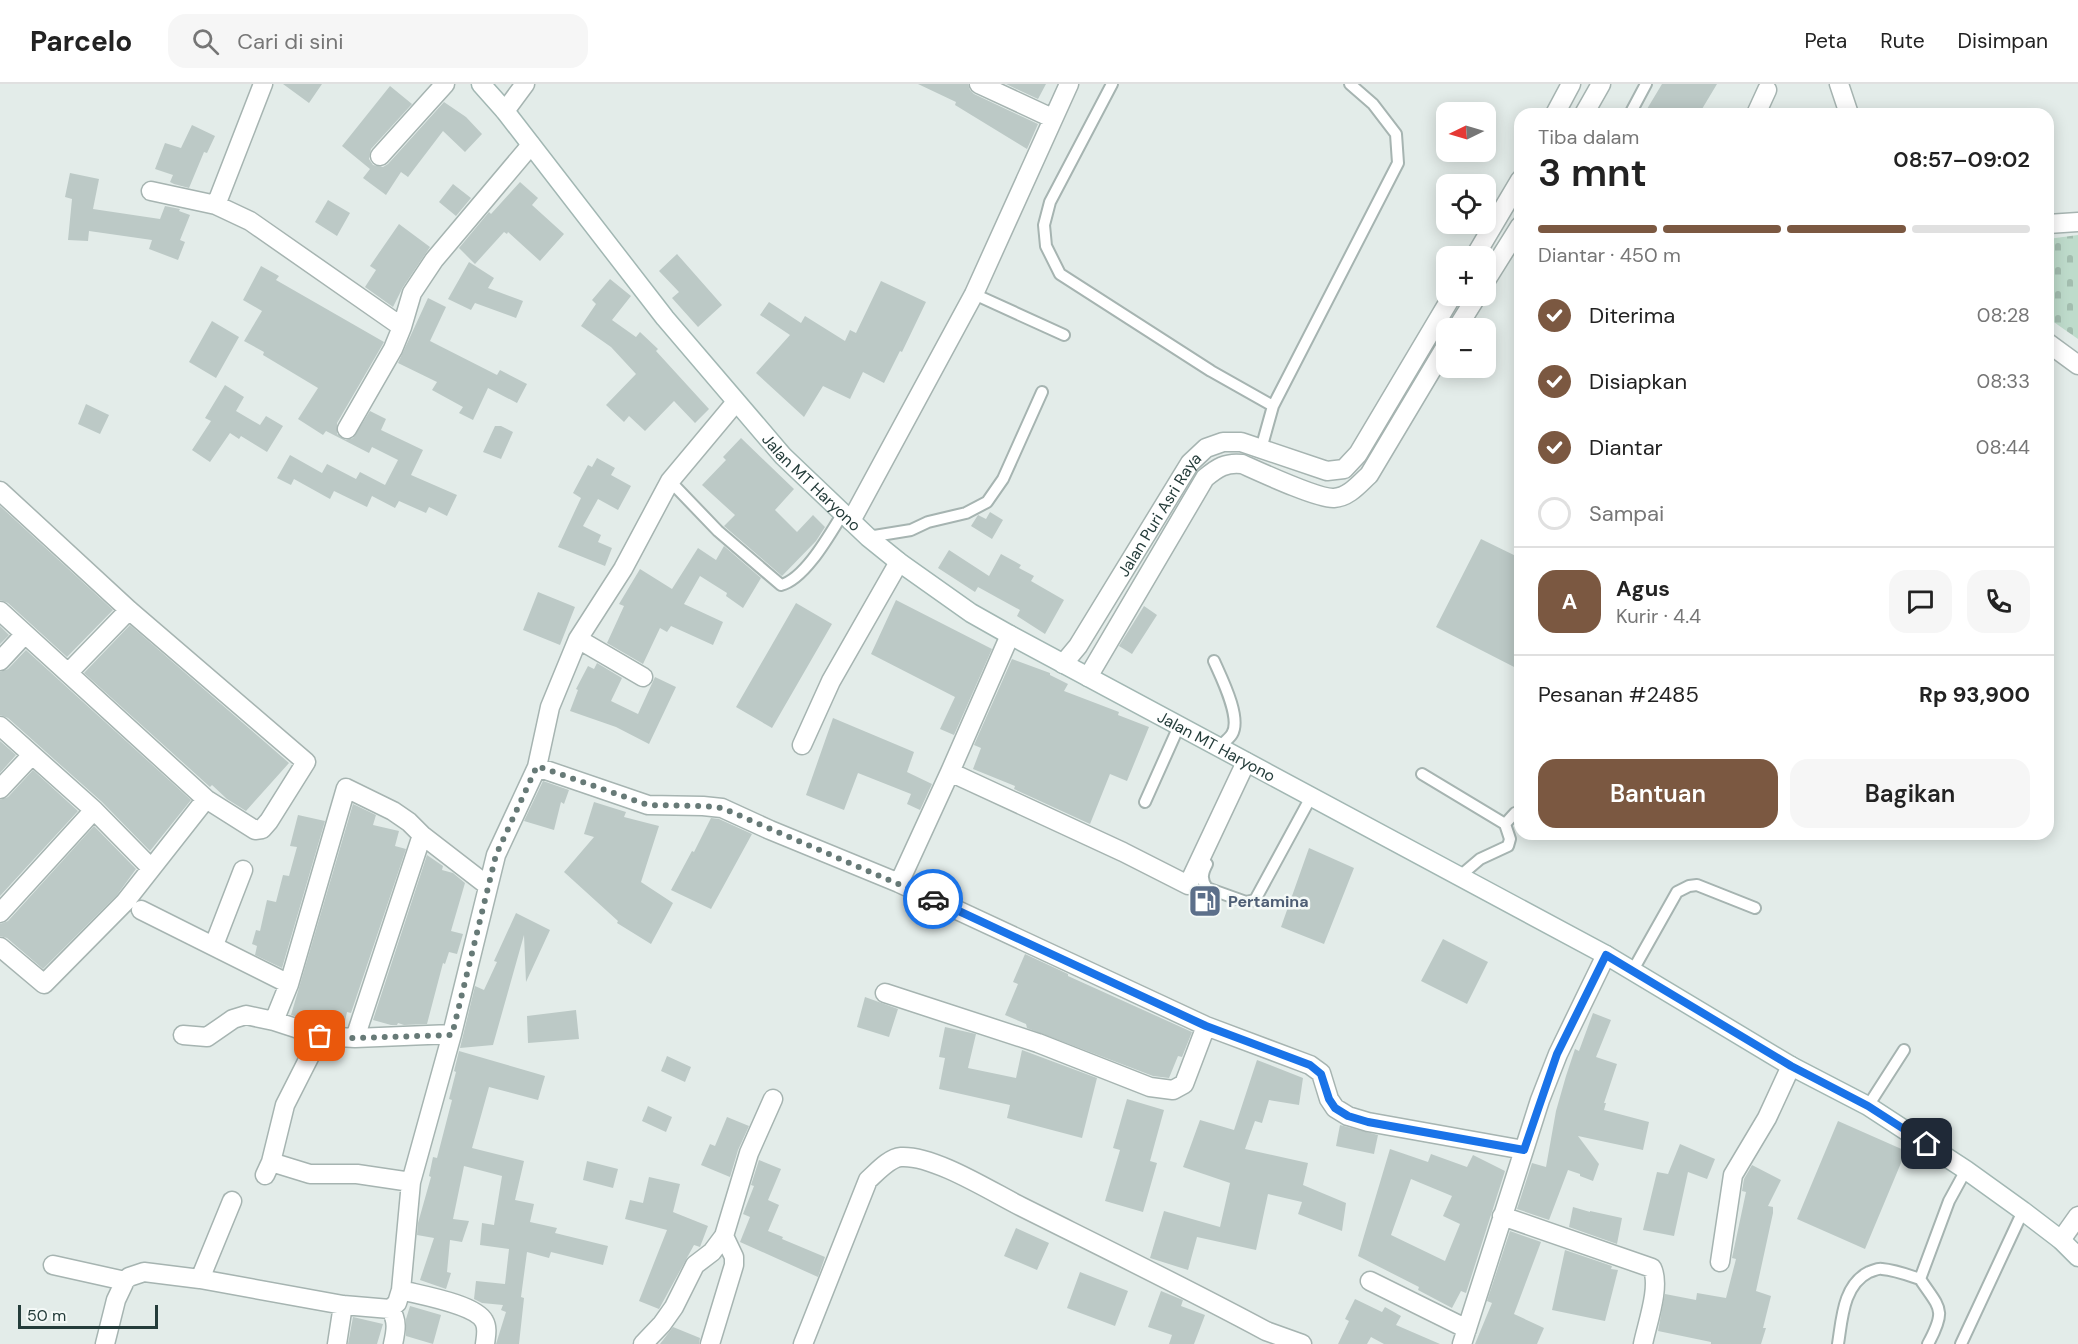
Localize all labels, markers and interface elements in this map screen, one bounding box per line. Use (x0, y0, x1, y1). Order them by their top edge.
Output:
search box (168, 14, 588, 68)
text: Parcelo (30, 23, 132, 60)
icon: search (189, 25, 222, 58)
text: Cari di sini (237, 27, 344, 56)
text: Peta (1804, 27, 1847, 55)
text: Rute (1880, 27, 1925, 55)
text: Disimpan (1958, 27, 2048, 55)
north arrow (1436, 102, 1496, 162)
map controls (1436, 102, 1496, 378)
text: Tiba dalam (1538, 124, 1639, 150)
text: 08:57–09:02 (1893, 145, 2030, 174)
text: 3 mnt (1538, 147, 1647, 198)
button: locate (1436, 174, 1496, 234)
text: Diantar · 450 m (1538, 242, 1681, 268)
button: + (1436, 246, 1496, 306)
icon: check (1538, 299, 1571, 332)
text: Diterima (1589, 301, 1675, 330)
text: 08:28 (1977, 302, 2030, 328)
button: − (1436, 318, 1496, 378)
icon: check (1538, 365, 1571, 398)
text: Disiapkan (1589, 367, 1687, 396)
text: 08:33 (1976, 368, 2030, 394)
street label: Jalan MT Haryono (757, 429, 865, 536)
icon: check (1538, 431, 1571, 464)
text: Diantar (1589, 433, 1663, 462)
text: 08:44 (1976, 434, 2030, 460)
street label: Jalan Puri Asri Raya (1113, 448, 1206, 581)
text: Sampai (1589, 499, 1664, 528)
button: chat (1889, 570, 1952, 633)
button: phone (1967, 570, 2030, 633)
text: Agus (1616, 574, 1670, 603)
text: A (1562, 587, 1577, 616)
text: Kurir · 4.4 (1616, 603, 1701, 629)
text: Pesanan #2485 (1538, 680, 1699, 709)
text: Rp 93,900 (1919, 680, 2030, 709)
street label: Jalan MT Haryono (1154, 706, 1279, 787)
button: Bantuan (1538, 759, 1778, 828)
button: Bagikan (1790, 759, 2030, 828)
courier (903, 869, 963, 929)
icon: car (917, 883, 950, 916)
fuel station icon: Pertamina (1187, 883, 1223, 919)
place label: Pertamina (1228, 891, 1309, 912)
pin (294, 1010, 345, 1061)
icon: bag (303, 1019, 336, 1052)
pin (1901, 1118, 1952, 1169)
icon: home (1910, 1127, 1943, 1160)
scale bar (18, 1302, 158, 1330)
text: 50 m (27, 1305, 66, 1326)

